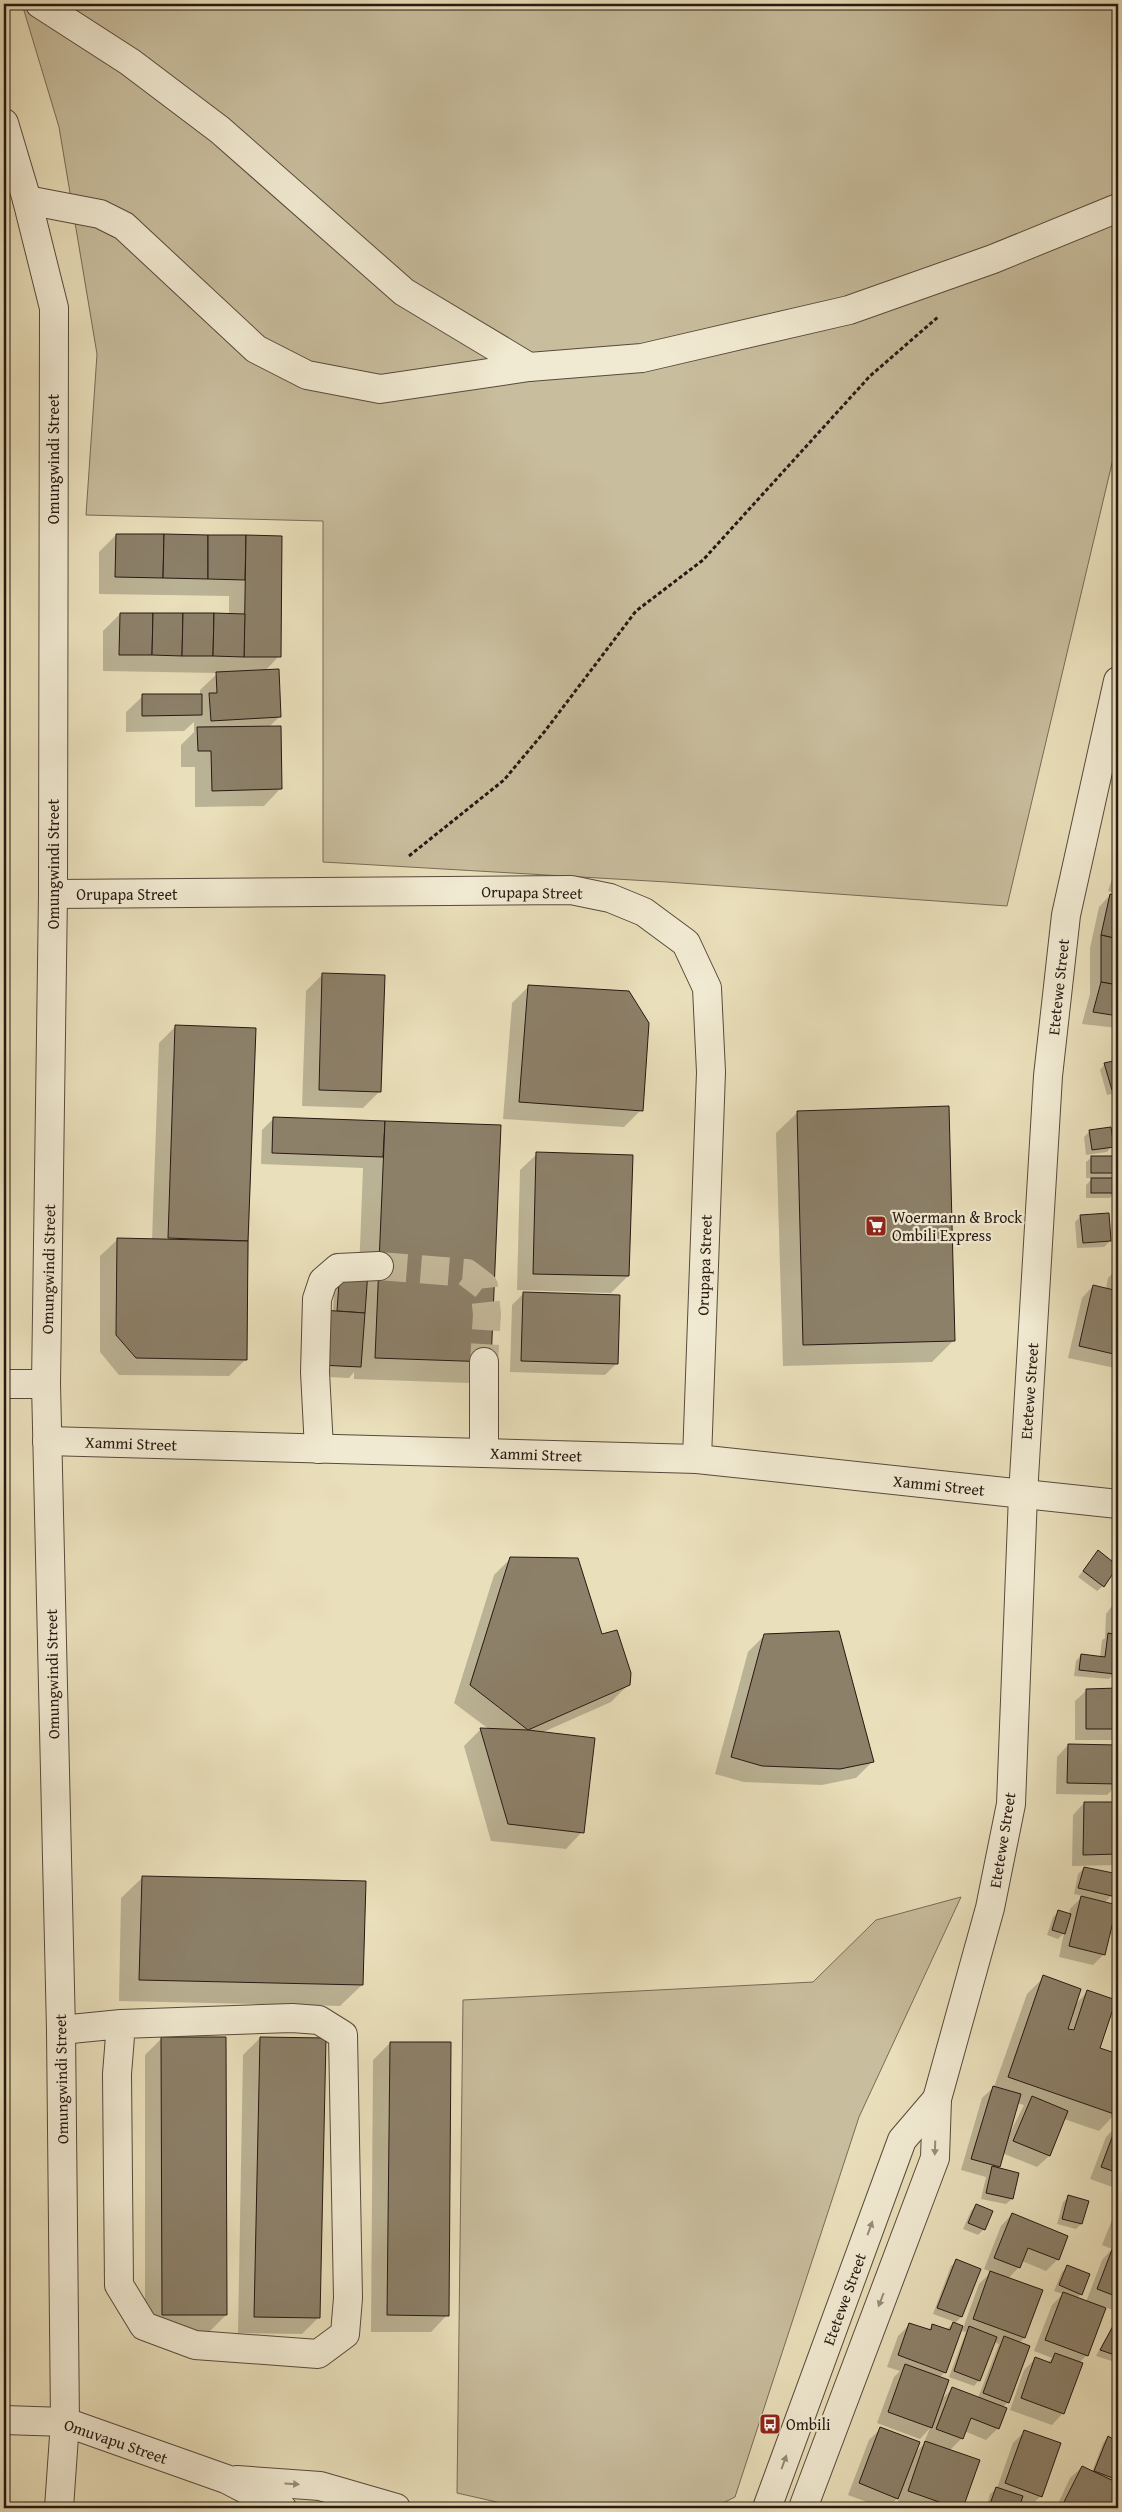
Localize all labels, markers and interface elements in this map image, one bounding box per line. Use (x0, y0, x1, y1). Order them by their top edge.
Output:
street label: Omungwindi Street (41, 394, 65, 524)
street label: Omungwindi Street (41, 799, 65, 929)
street label: Orupapa Street (481, 879, 583, 905)
street label: Orupapa Street (76, 882, 178, 906)
street label: Etetewe Street (1041, 937, 1075, 1036)
street label: Omungwindi Street (35, 1203, 61, 1334)
place label: Woermann & Brock Ombili Express (892, 1205, 1023, 1247)
street label: Orupapa Street (690, 1214, 718, 1316)
supermarket icon: Woermann & Brock Ombili Express (864, 1214, 888, 1238)
street label: Etetewe Street (1014, 1341, 1044, 1440)
street label: Xammi Street (85, 1429, 178, 1457)
street label: Xammi Street (490, 1440, 583, 1468)
street label: Xammi Street (892, 1468, 986, 1502)
street label: Omungwindi Street (39, 1608, 65, 1739)
street label: Etetewe Street (983, 1790, 1021, 1890)
street label: Omungwindi Street (48, 2013, 74, 2144)
one-way arrow (931, 2140, 939, 2156)
one-way arrow (866, 2220, 874, 2235)
street label: Etetewe Street (816, 2249, 872, 2349)
one-way arrow (877, 2293, 885, 2308)
street label: Omuvapu Street (61, 2412, 171, 2470)
bus stop icon: Ombili (758, 2412, 782, 2436)
place label: Ombili (786, 2412, 831, 2436)
one-way arrow (781, 2455, 788, 2470)
one-way arrow (284, 2480, 300, 2488)

